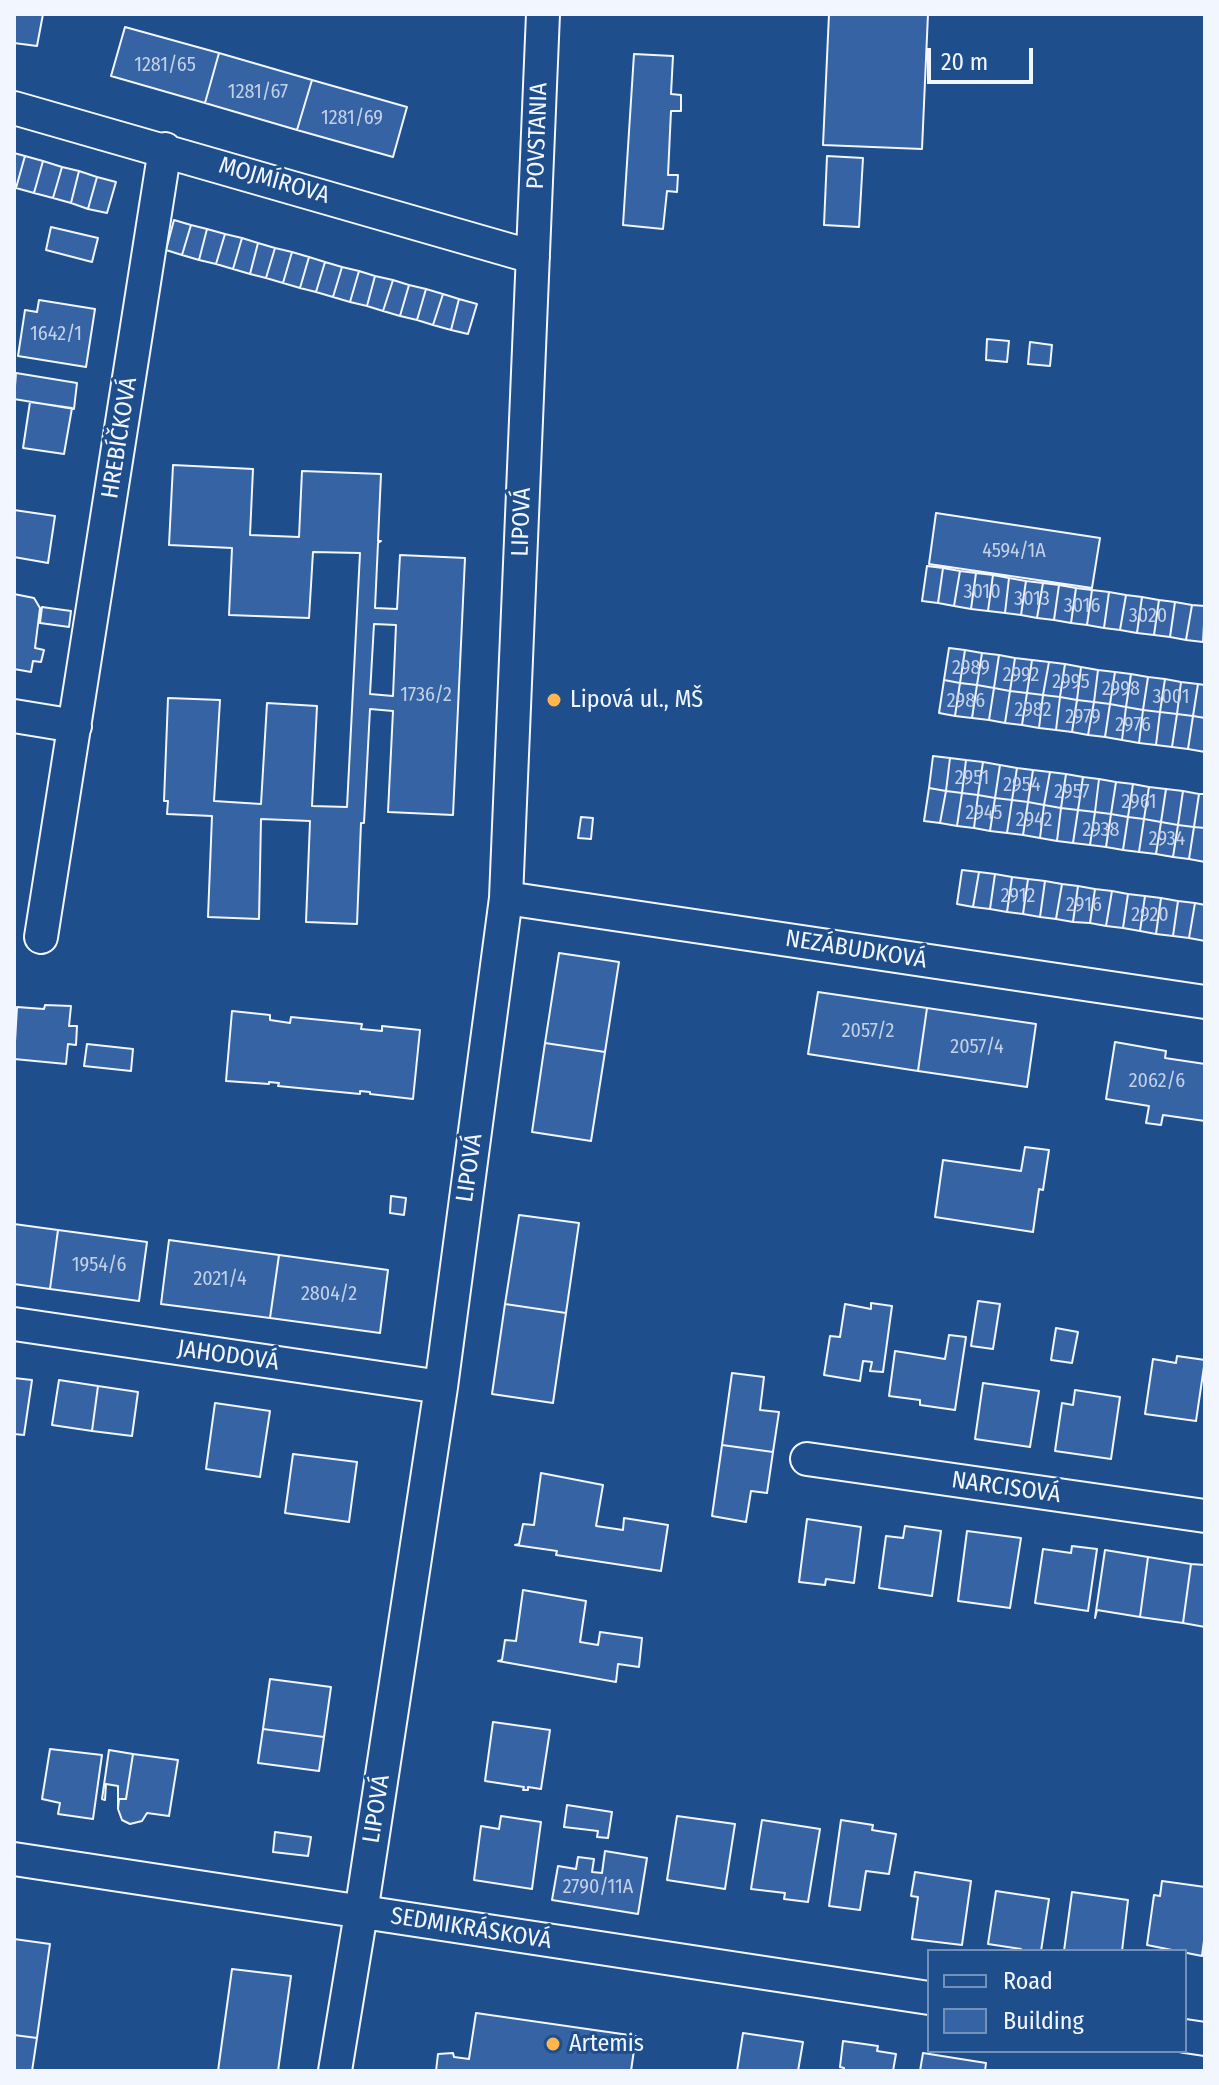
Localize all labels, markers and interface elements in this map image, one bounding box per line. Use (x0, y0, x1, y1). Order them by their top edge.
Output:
scale bar (931, 32, 1037, 82)
text: 20 m (941, 48, 988, 76)
house number: 1281/65 (134, 53, 196, 77)
house number: 1281/67 (228, 80, 288, 104)
street label: POVSTANIA (522, 82, 554, 190)
house number: 1281/69 (321, 106, 383, 130)
street label: MOJMÍROVA (215, 151, 333, 211)
house number: 1642/1 (30, 322, 82, 346)
street label: HREBÍČKOVÁ (96, 375, 144, 501)
street label: LIPOVÁ (506, 487, 538, 557)
house number: 4594/1A (982, 539, 1046, 563)
house number: 3010 (963, 580, 1001, 604)
house number: 3013 (1014, 587, 1050, 611)
house number: 3016 (1064, 594, 1100, 618)
house number: 3020 (1129, 604, 1167, 628)
house number: 2989 (952, 656, 990, 680)
house number: 2992 (1003, 663, 1039, 687)
house number: 2995 (1052, 670, 1090, 694)
house number: 2998 (1102, 677, 1140, 701)
house number: 1736/2 (400, 683, 452, 707)
house number: 3001 (1152, 685, 1190, 709)
place label: Lipová ul., MŠ (570, 686, 703, 714)
house number: 2986 (947, 689, 985, 713)
marker: Lipová ul., MŠ (545, 691, 563, 709)
house number: 2982 (1014, 698, 1052, 722)
house number: 2979 (1065, 705, 1101, 729)
house number: 2976 (1115, 713, 1151, 737)
house number: 2951 (955, 766, 989, 790)
house number: 2954 (1003, 773, 1041, 797)
house number: 2957 (1054, 780, 1090, 804)
house number: 2961 (1121, 790, 1157, 814)
house number: 2945 (966, 801, 1002, 825)
house number: 2942 (1016, 808, 1052, 832)
house number: 2938 (1082, 818, 1120, 842)
house number: 2934 (1149, 827, 1185, 851)
house number: 2912 (1001, 884, 1035, 908)
house number: 2916 (1066, 893, 1102, 917)
house number: 2920 (1131, 903, 1169, 927)
street label: NEZÁBUDKOVÁ (783, 925, 929, 975)
house number: 2057/2 (842, 1019, 894, 1043)
house number: 2057/4 (950, 1035, 1004, 1059)
house number: 2062/6 (1129, 1069, 1185, 1093)
street label: LIPOVÁ (451, 1132, 489, 1204)
house number: 1954/6 (72, 1253, 126, 1277)
house number: 2021/4 (193, 1267, 247, 1291)
house number: 2804/2 (301, 1282, 357, 1306)
street label: JAHODOVÁ (175, 1335, 281, 1377)
street label: NARCISOVÁ (950, 1466, 1062, 1510)
street label: LIPOVÁ (357, 1773, 397, 1845)
house number: 2790/11A (563, 1875, 633, 1899)
street label: SEDMIKRÁSKOVÁ (389, 1902, 553, 1956)
legend (927, 1949, 1187, 2053)
text: Road (1003, 1967, 1053, 1995)
text: Building (1003, 2007, 1084, 2035)
place label: Artemis (569, 2030, 644, 2058)
marker: Artemis (544, 2035, 562, 2053)

